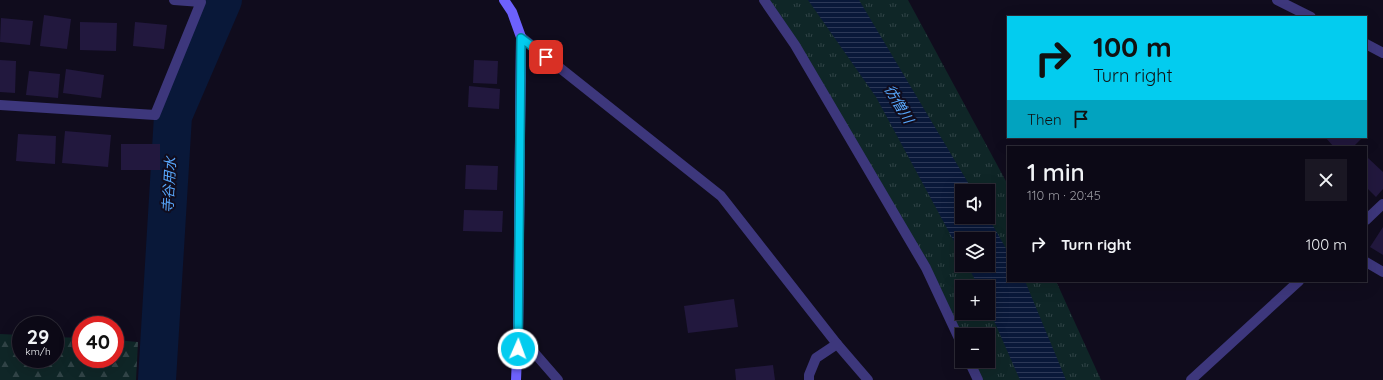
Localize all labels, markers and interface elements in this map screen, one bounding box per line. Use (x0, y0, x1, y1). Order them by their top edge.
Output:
text: 100 m (1093, 29, 1172, 64)
icon: right (1027, 32, 1079, 84)
pin (529, 40, 563, 74)
icon: arrive (535, 46, 557, 68)
text: Turn right (1093, 64, 1173, 87)
water label: 彷僧川 (880, 81, 919, 128)
icon: arrive (1070, 108, 1092, 130)
text: Then (1027, 110, 1062, 129)
water label: 寺谷用水 (159, 155, 180, 213)
text: 1 min (1027, 157, 1085, 187)
button: close (1305, 159, 1347, 201)
map controls (955, 184, 995, 368)
button: sound (955, 184, 995, 224)
text: 110 m · 20:45 (1027, 187, 1101, 203)
button: layers (955, 232, 995, 272)
icon: right (1027, 233, 1049, 255)
text: Turn right (1061, 235, 1132, 254)
text: 100 m (1306, 235, 1347, 254)
button: + (955, 280, 995, 320)
speed limit sign: 40 (72, 316, 124, 368)
text: 29 (27, 324, 49, 349)
position arrow (497, 328, 539, 370)
button: − (955, 328, 995, 368)
text: km/h (25, 345, 51, 358)

